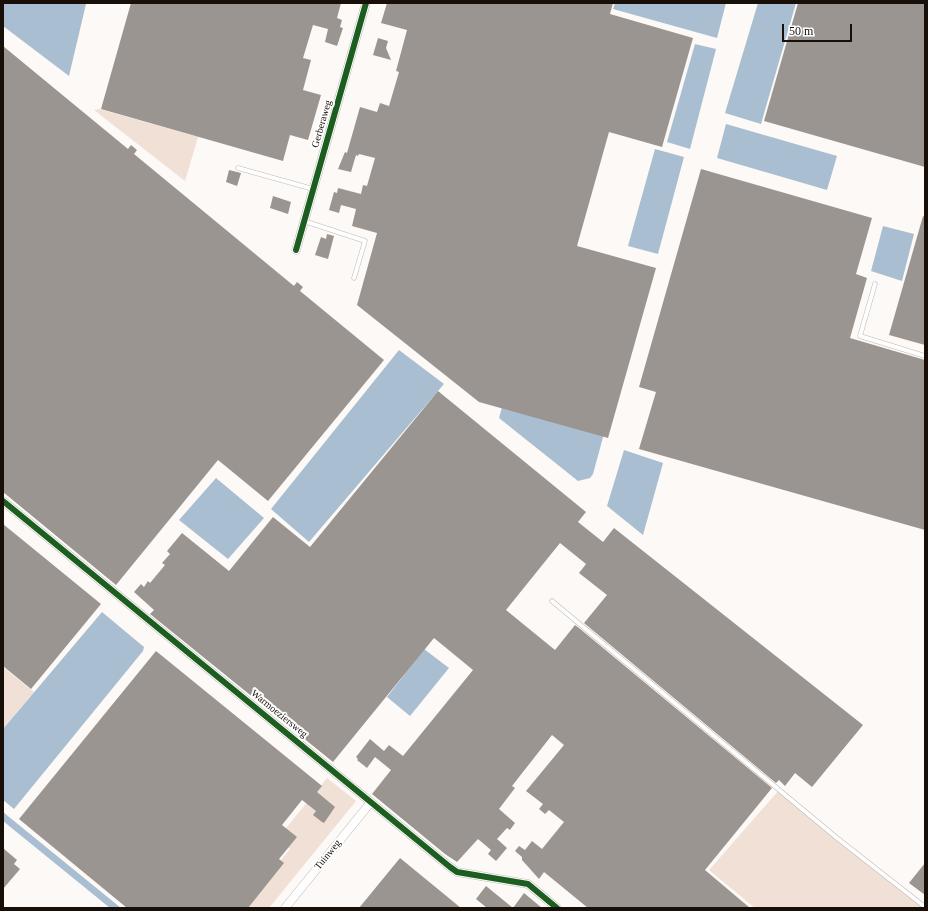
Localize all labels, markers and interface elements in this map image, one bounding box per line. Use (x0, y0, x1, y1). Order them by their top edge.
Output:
scale bar (784, 16, 854, 42)
text: 50 m (789, 24, 813, 38)
street label: Gerberaweg (309, 99, 335, 149)
street label: Warmoeziersweg (248, 688, 310, 740)
street label: Tuinweg (312, 838, 344, 872)

